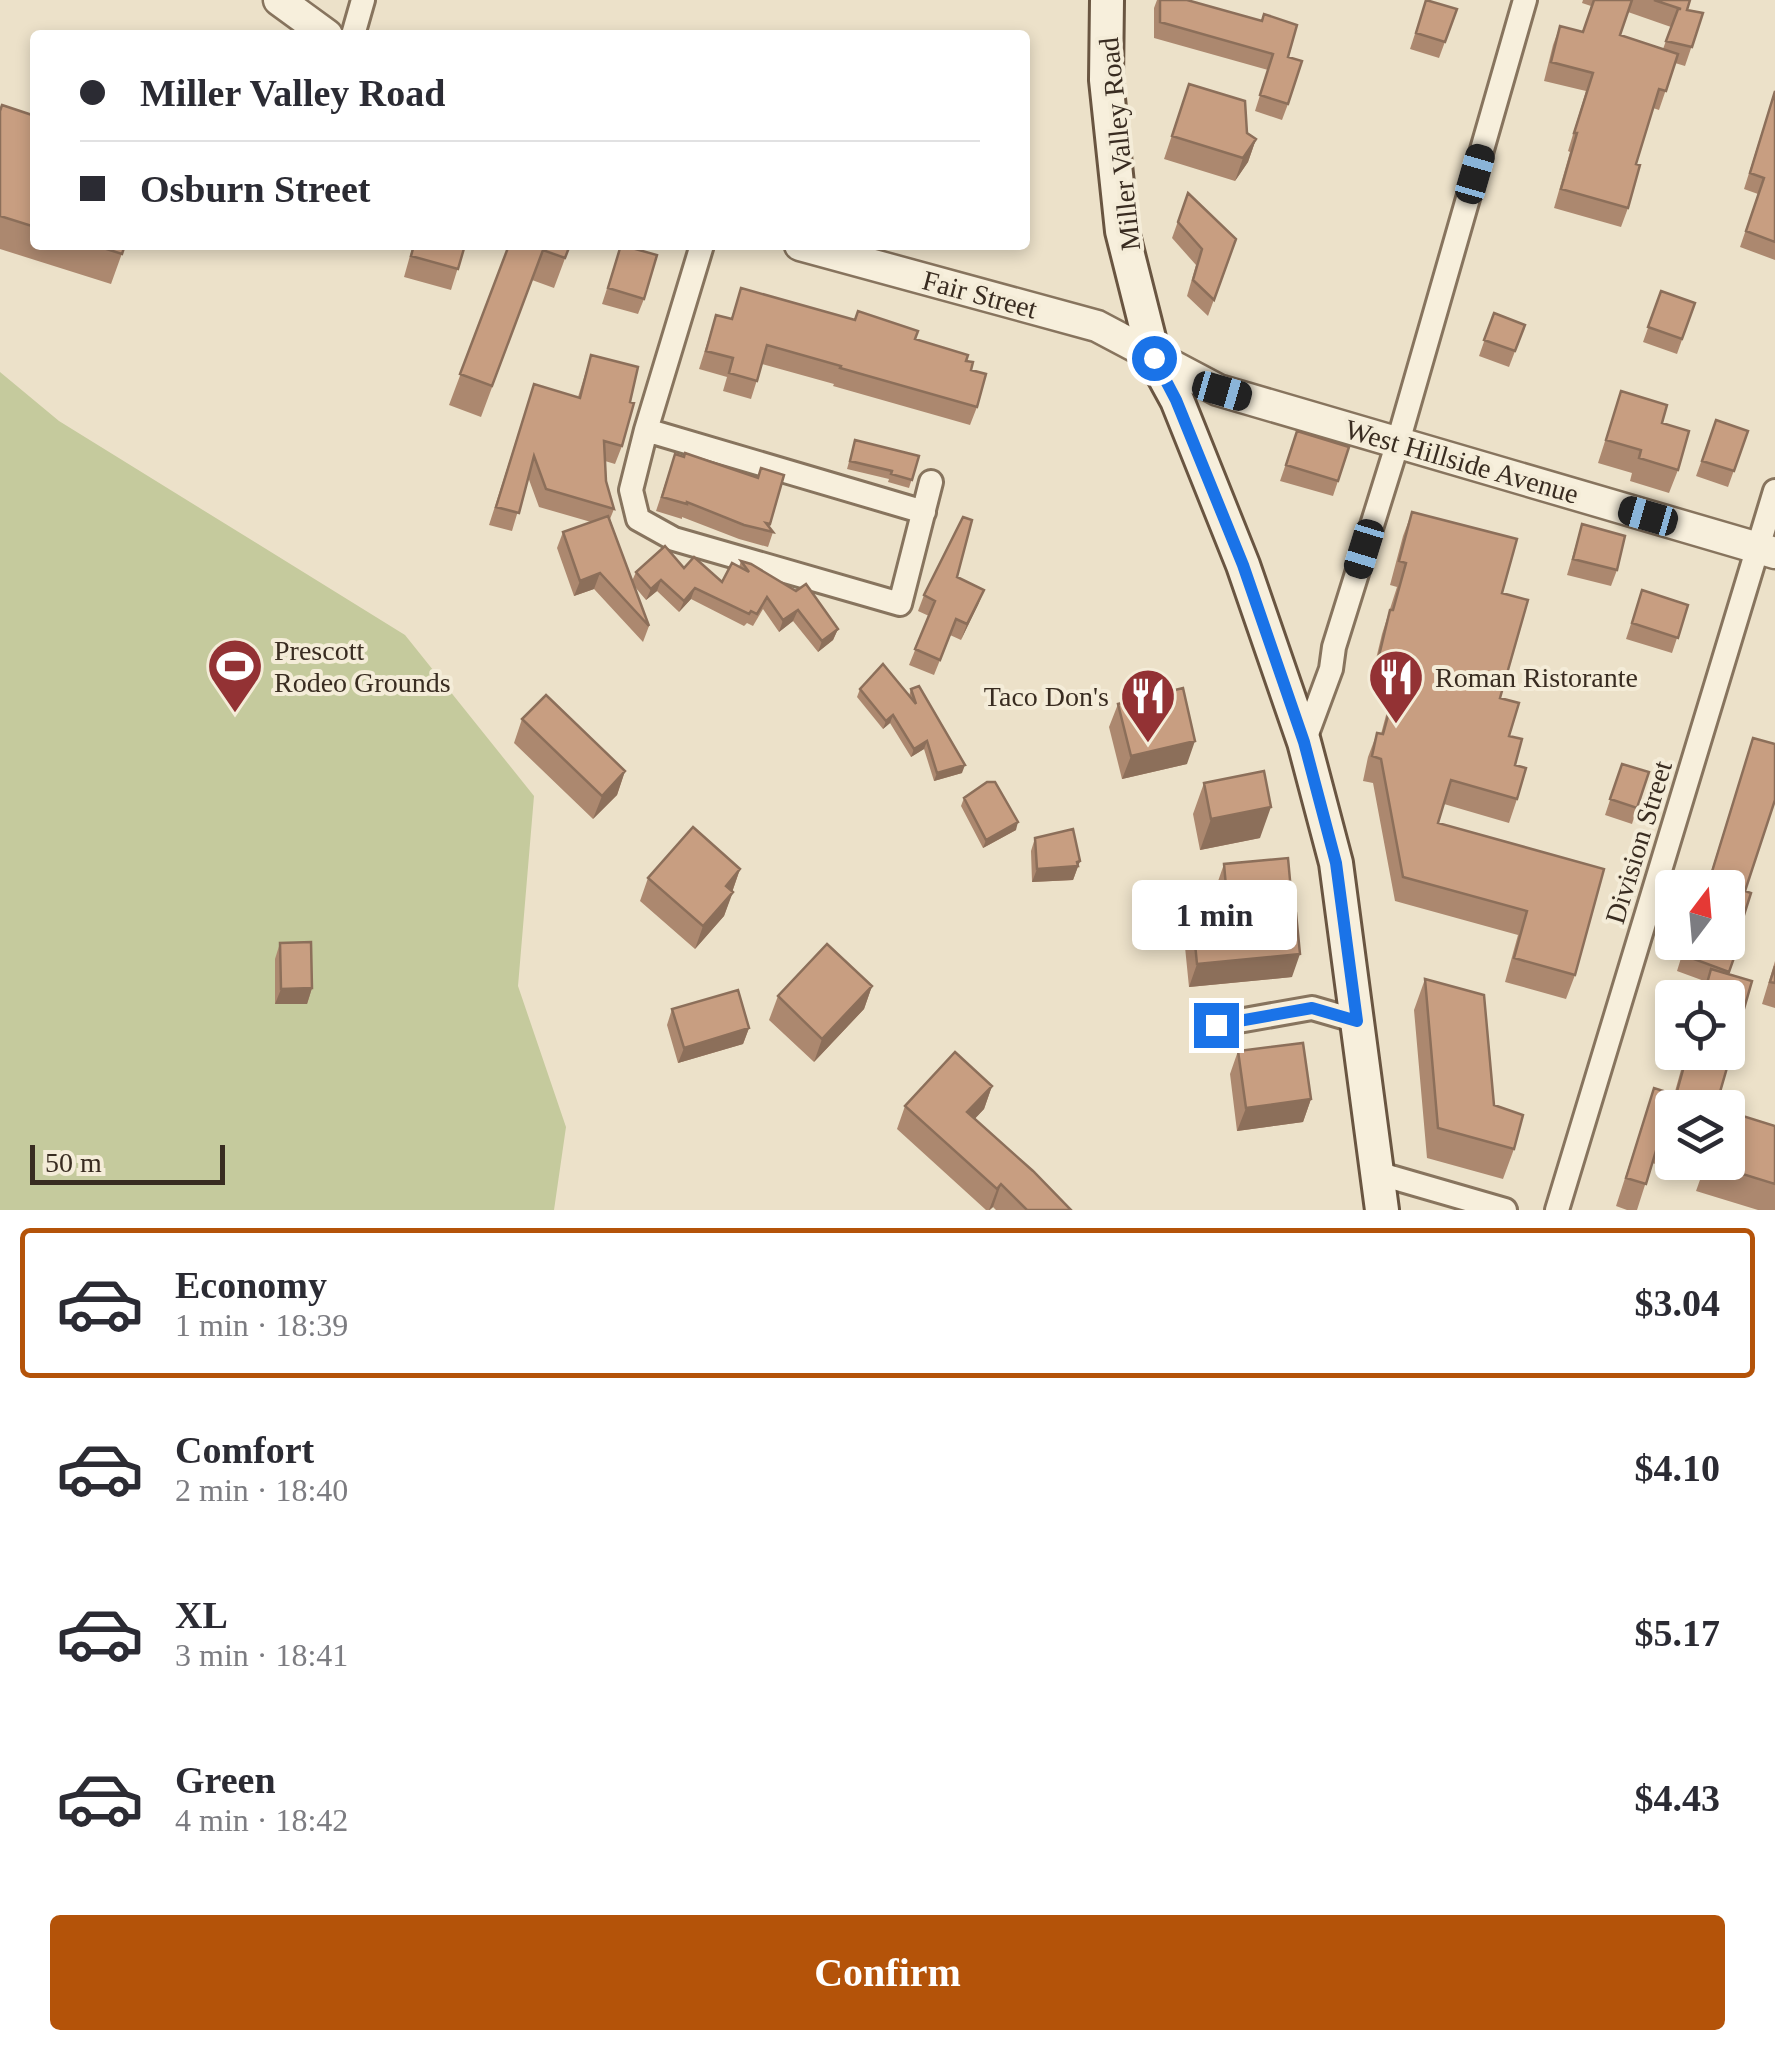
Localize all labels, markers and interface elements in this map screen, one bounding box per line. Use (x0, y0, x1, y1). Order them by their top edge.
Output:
street label: Miller Valley Road (1093, 36, 1146, 252)
text: Miller Valley Road (140, 72, 445, 114)
car (1452, 141, 1498, 207)
text: Osburn Street (140, 168, 370, 210)
street label: Fair Street (919, 264, 1041, 325)
route start (1132, 336, 1177, 381)
car (1189, 368, 1255, 414)
street label: West Hillside Avenue (1342, 413, 1582, 510)
car (1615, 493, 1681, 539)
car (1341, 516, 1387, 582)
place label: Prescott Rodeo Grounds (274, 635, 451, 698)
sports icon: Prescott Rodeo Grounds (205, 636, 265, 715)
restaurant icon: Roman Ristorante (1366, 647, 1426, 726)
place label: Roman Ristorante (1435, 662, 1638, 693)
restaurant icon: Taco Don's (1118, 666, 1178, 745)
place label: Taco Don's (984, 681, 1109, 712)
street label: Division Street (1599, 757, 1678, 927)
north arrow (1655, 870, 1745, 960)
map controls (1655, 870, 1745, 1180)
callout: 1 min (1134, 880, 1298, 950)
text: 1 min (1176, 897, 1253, 933)
button: locate (1655, 980, 1745, 1070)
route end (1194, 1003, 1239, 1048)
button: layers (1655, 1090, 1745, 1180)
scale bar (30, 1140, 225, 1184)
text: 50 m (45, 1147, 102, 1178)
icon: car (55, 1258, 145, 1348)
text: Economy (175, 1264, 327, 1306)
text: $3.04 (1635, 1282, 1720, 1324)
text: 1 min · 18:39 (175, 1307, 348, 1343)
icon: car (55, 1423, 145, 1513)
text: Comfort (175, 1429, 314, 1471)
text: $4.10 (1635, 1447, 1720, 1489)
text: 2 min · 18:40 (175, 1472, 348, 1508)
icon: car (55, 1588, 145, 1678)
text: XL (175, 1594, 228, 1636)
text: $5.17 (1635, 1612, 1720, 1654)
text: 3 min · 18:41 (175, 1637, 348, 1673)
icon: car (55, 1753, 145, 1843)
text: Green (175, 1759, 276, 1801)
text: $4.43 (1635, 1777, 1720, 1819)
text: 4 min · 18:42 (175, 1802, 348, 1838)
button: Confirm (50, 1915, 1725, 2030)

